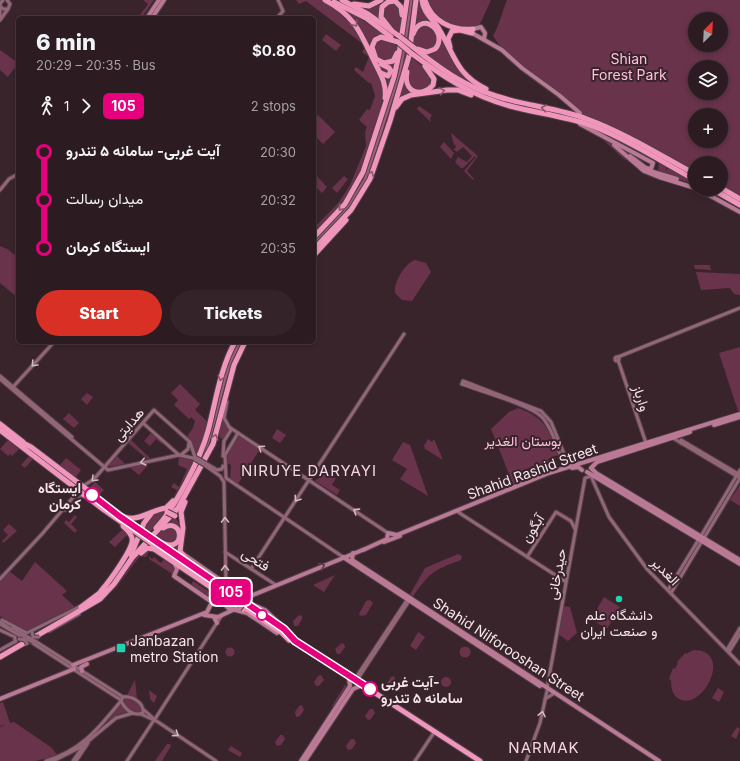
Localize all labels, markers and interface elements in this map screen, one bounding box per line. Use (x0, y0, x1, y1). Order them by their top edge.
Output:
north arrow (688, 12, 728, 52)
map controls (688, 12, 728, 196)
one-way arrow (350, 19, 357, 26)
text: 6 min (36, 29, 96, 55)
text: $0.80 (252, 41, 296, 60)
park label: Shian Forest Park (591, 50, 667, 83)
text: 20:29 – 20:35 · Bus (36, 57, 156, 73)
button: layers (688, 60, 728, 100)
one-way arrow (439, 87, 445, 96)
icon: walk (36, 95, 58, 117)
icon: forward (75, 95, 97, 117)
text: 105 (111, 97, 136, 114)
text: 1 (64, 98, 69, 114)
text: 2 stops (251, 98, 296, 114)
one-way arrow (541, 104, 547, 112)
button: + (688, 108, 728, 148)
text: آیت غربی- سامانه ۵ تندرو (66, 141, 220, 160)
text: 20:30 (260, 144, 296, 160)
button: − (688, 156, 728, 196)
one-way arrow (367, 171, 375, 178)
text: میدان رسالت (66, 189, 143, 208)
text: 20:32 (260, 192, 296, 208)
one-way arrow (339, 204, 346, 211)
text: ایستگاه کرمان (66, 237, 150, 256)
text: 20:35 (260, 240, 296, 256)
button: Start (36, 290, 162, 336)
button: Tickets (170, 290, 296, 336)
one-way arrow (32, 360, 39, 367)
one-way arrow (218, 375, 226, 382)
street label: وارباز (628, 382, 654, 414)
street label: هدایتی (109, 404, 148, 445)
park label: بوستان الغدیر (484, 432, 561, 450)
one-way arrow (210, 434, 219, 441)
street label: Shahid Rashid Street (465, 439, 600, 502)
one-way arrow (258, 445, 265, 453)
one-way arrow (140, 457, 147, 465)
district label: NIRUYE DARYAYI (241, 461, 377, 480)
one-way arrow (91, 474, 99, 482)
place label: ایستگاه کرمان (38, 479, 81, 513)
marker: ایستگاه کرمان (84, 487, 100, 503)
one-way arrow (294, 495, 302, 502)
one-way arrow (353, 509, 360, 516)
street label: آبگون (517, 509, 549, 546)
one-way arrow (220, 517, 229, 523)
street label: فتحی (238, 544, 273, 575)
street label: حیدرخانی (543, 547, 570, 601)
street label: الغدیر (647, 553, 684, 589)
one-way arrow (318, 563, 325, 571)
one-way arrow (221, 565, 230, 571)
line badge: 105 (208, 579, 254, 605)
text: 105 (219, 583, 243, 600)
street label: Shahid Nilforooshan Street (430, 594, 588, 705)
marker: دانشگاه علم و صنعت ایران (614, 594, 624, 604)
place label: دانشگاه علم و صنعت ایران (581, 606, 657, 640)
unlabelled marker (256, 609, 268, 621)
place label: Janbazan metro Station (130, 632, 219, 665)
marker: Janbazan metro Station (115, 642, 127, 654)
place label: آیت غربی- سامانه ۵ تندرو (381, 673, 463, 707)
marker: آیت غربی- سامانه ۵ تندرو (362, 681, 378, 697)
one-way arrow (537, 711, 545, 717)
one-way arrow (172, 730, 179, 737)
district label: NARMAK (508, 738, 580, 757)

